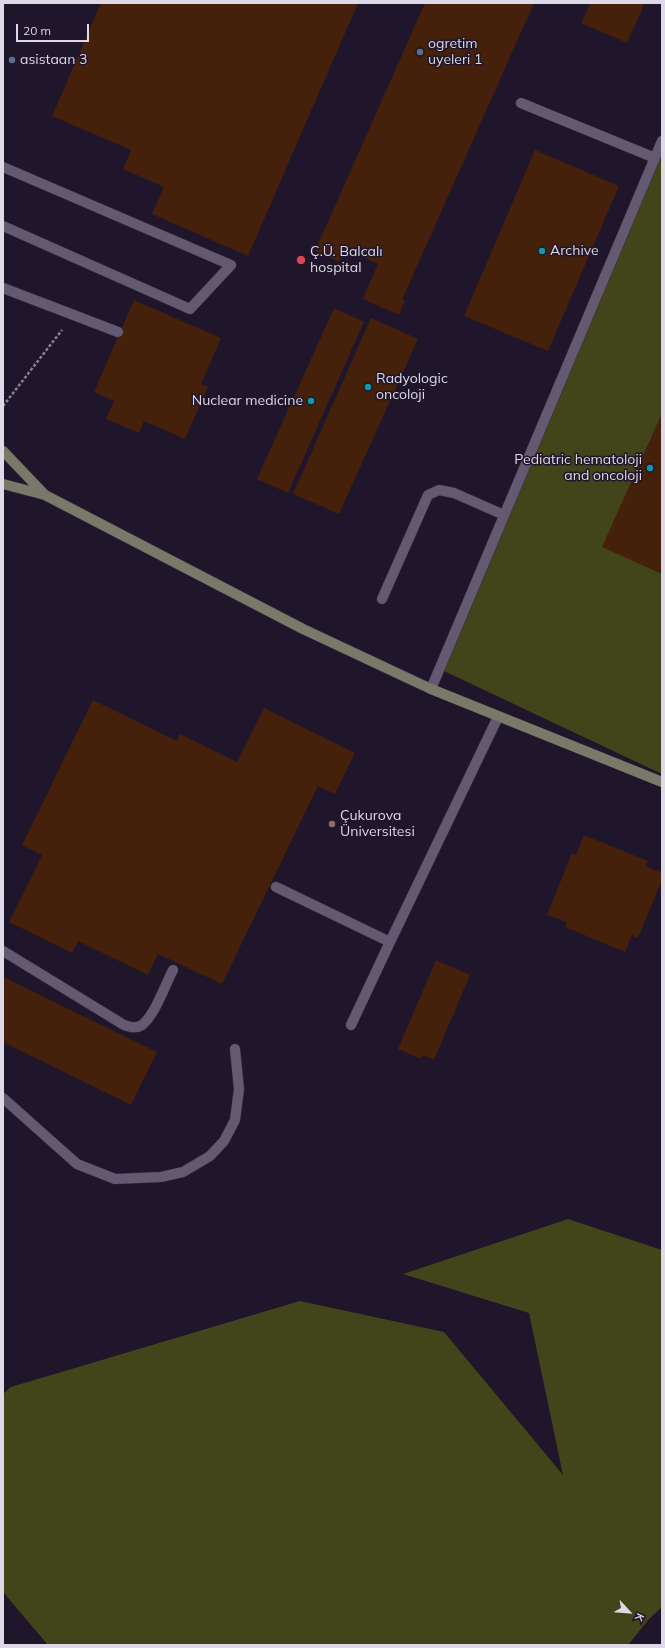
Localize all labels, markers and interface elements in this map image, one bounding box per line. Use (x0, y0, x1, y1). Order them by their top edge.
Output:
scale bar (18, 16, 91, 42)
text: 20 m (23, 23, 51, 38)
place label: ogretim uyeleri 1 (428, 36, 482, 68)
marker: ogretim uyeleri 1 (415, 47, 425, 57)
place label: asistaan 3 (20, 52, 88, 68)
marker: asistaan 3 (7, 55, 17, 65)
place label: Archive (550, 243, 599, 259)
place label: Ç.Ü. Balcalı hospital (310, 244, 383, 276)
marker: Archive (537, 246, 547, 256)
marker: Ç.Ü. Balcalı hospital (295, 254, 307, 266)
place label: Radyologic oncoloji (376, 371, 448, 404)
marker: Radyologic oncoloji (363, 382, 373, 392)
place label: Nuclear medicine (192, 393, 303, 409)
marker: Nuclear medicine (306, 396, 316, 406)
place label: Pediatric hematoloji and oncoloji (514, 452, 642, 484)
marker: Pediatric hematoloji and oncoloji (645, 463, 655, 473)
place label: Çukurova Üniversitesi (340, 808, 415, 840)
marker: Çukurova Üniversitesi (327, 819, 337, 829)
north arrow (609, 1592, 649, 1632)
text: K (632, 1611, 648, 1624)

